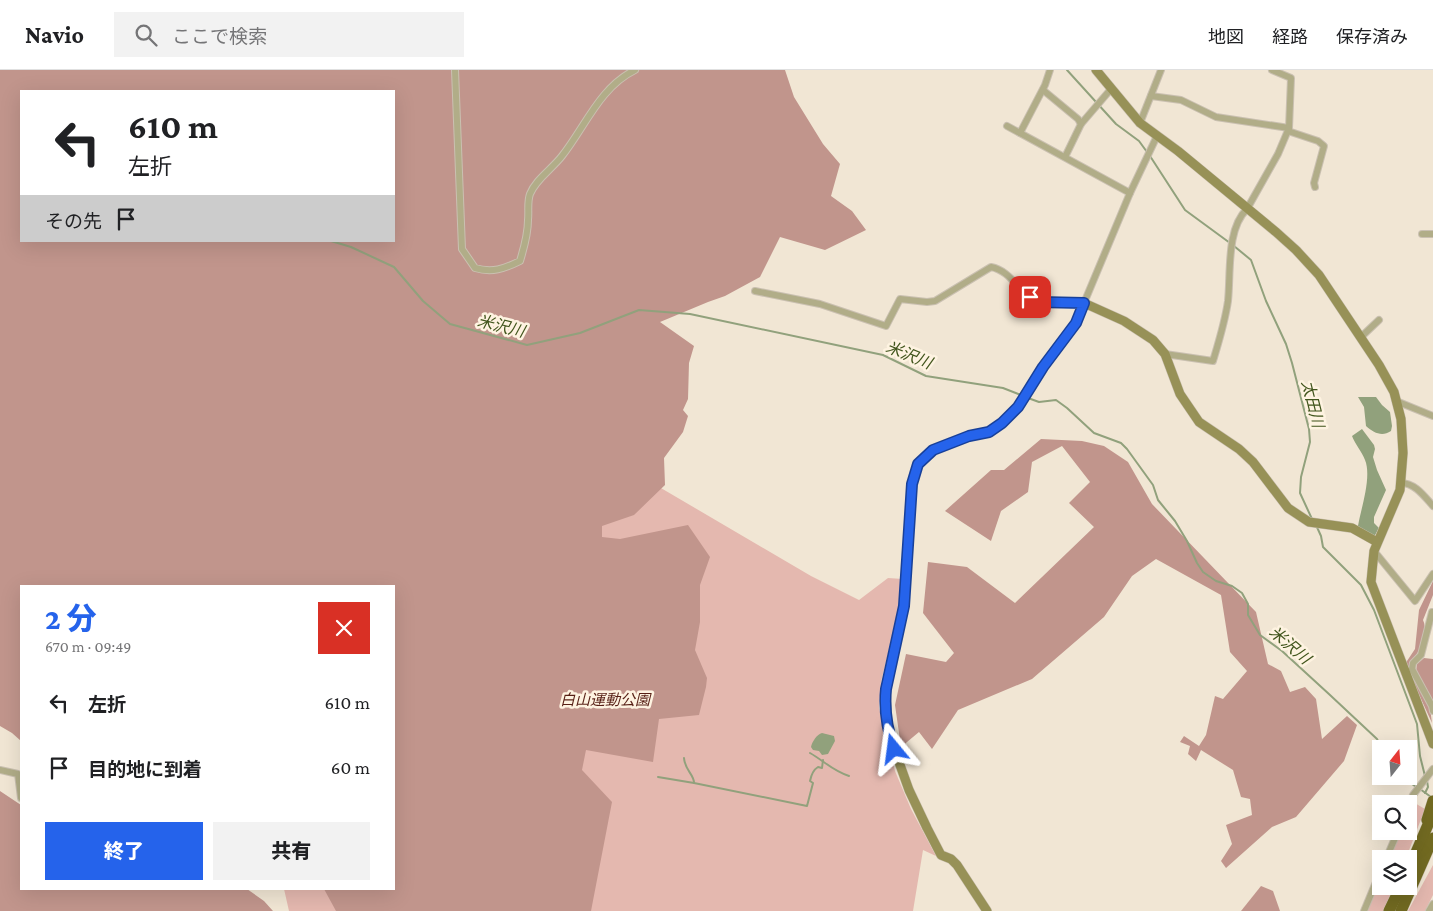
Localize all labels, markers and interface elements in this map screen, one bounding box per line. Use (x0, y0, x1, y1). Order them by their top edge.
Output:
search box (114, 12, 464, 57)
text: Navio (25, 21, 84, 48)
icon: search (132, 21, 160, 49)
text: ここで検索 (172, 26, 267, 47)
text: 地図 (1208, 27, 1244, 47)
text: 経路 (1272, 27, 1308, 47)
text: 保存済み (1336, 27, 1408, 47)
text: 610 m (128, 107, 218, 146)
icon: left (45, 110, 110, 175)
text: 左折 (128, 154, 172, 179)
icon: arrive (112, 205, 140, 233)
text: その先 (45, 211, 102, 232)
pin (1009, 276, 1051, 318)
icon: arrive (1016, 283, 1044, 311)
water label: 米沢川 (476, 312, 528, 341)
water label: 米沢川 (884, 338, 936, 373)
water label: 太田川 (1299, 379, 1328, 431)
text: 2 分 (45, 602, 97, 635)
button: close (318, 602, 370, 654)
water label: 米沢川 (1266, 623, 1315, 668)
text: 670 m · 09:49 (45, 638, 131, 655)
icon: left (45, 689, 73, 717)
text: 610 m (324, 692, 370, 713)
park label: 白山運動公園 (560, 692, 652, 708)
text: 左折 (88, 694, 126, 715)
position arrow (867, 722, 919, 774)
north arrow (1372, 740, 1418, 785)
map controls (1372, 740, 1417, 895)
icon: arrive (45, 754, 73, 782)
text: 60 m (331, 757, 370, 778)
text: 目的地に到着 (88, 759, 202, 780)
button: search (1372, 795, 1417, 840)
button: 終了 (45, 822, 203, 880)
button: 共有 (213, 822, 370, 880)
button: layers (1372, 850, 1417, 895)

